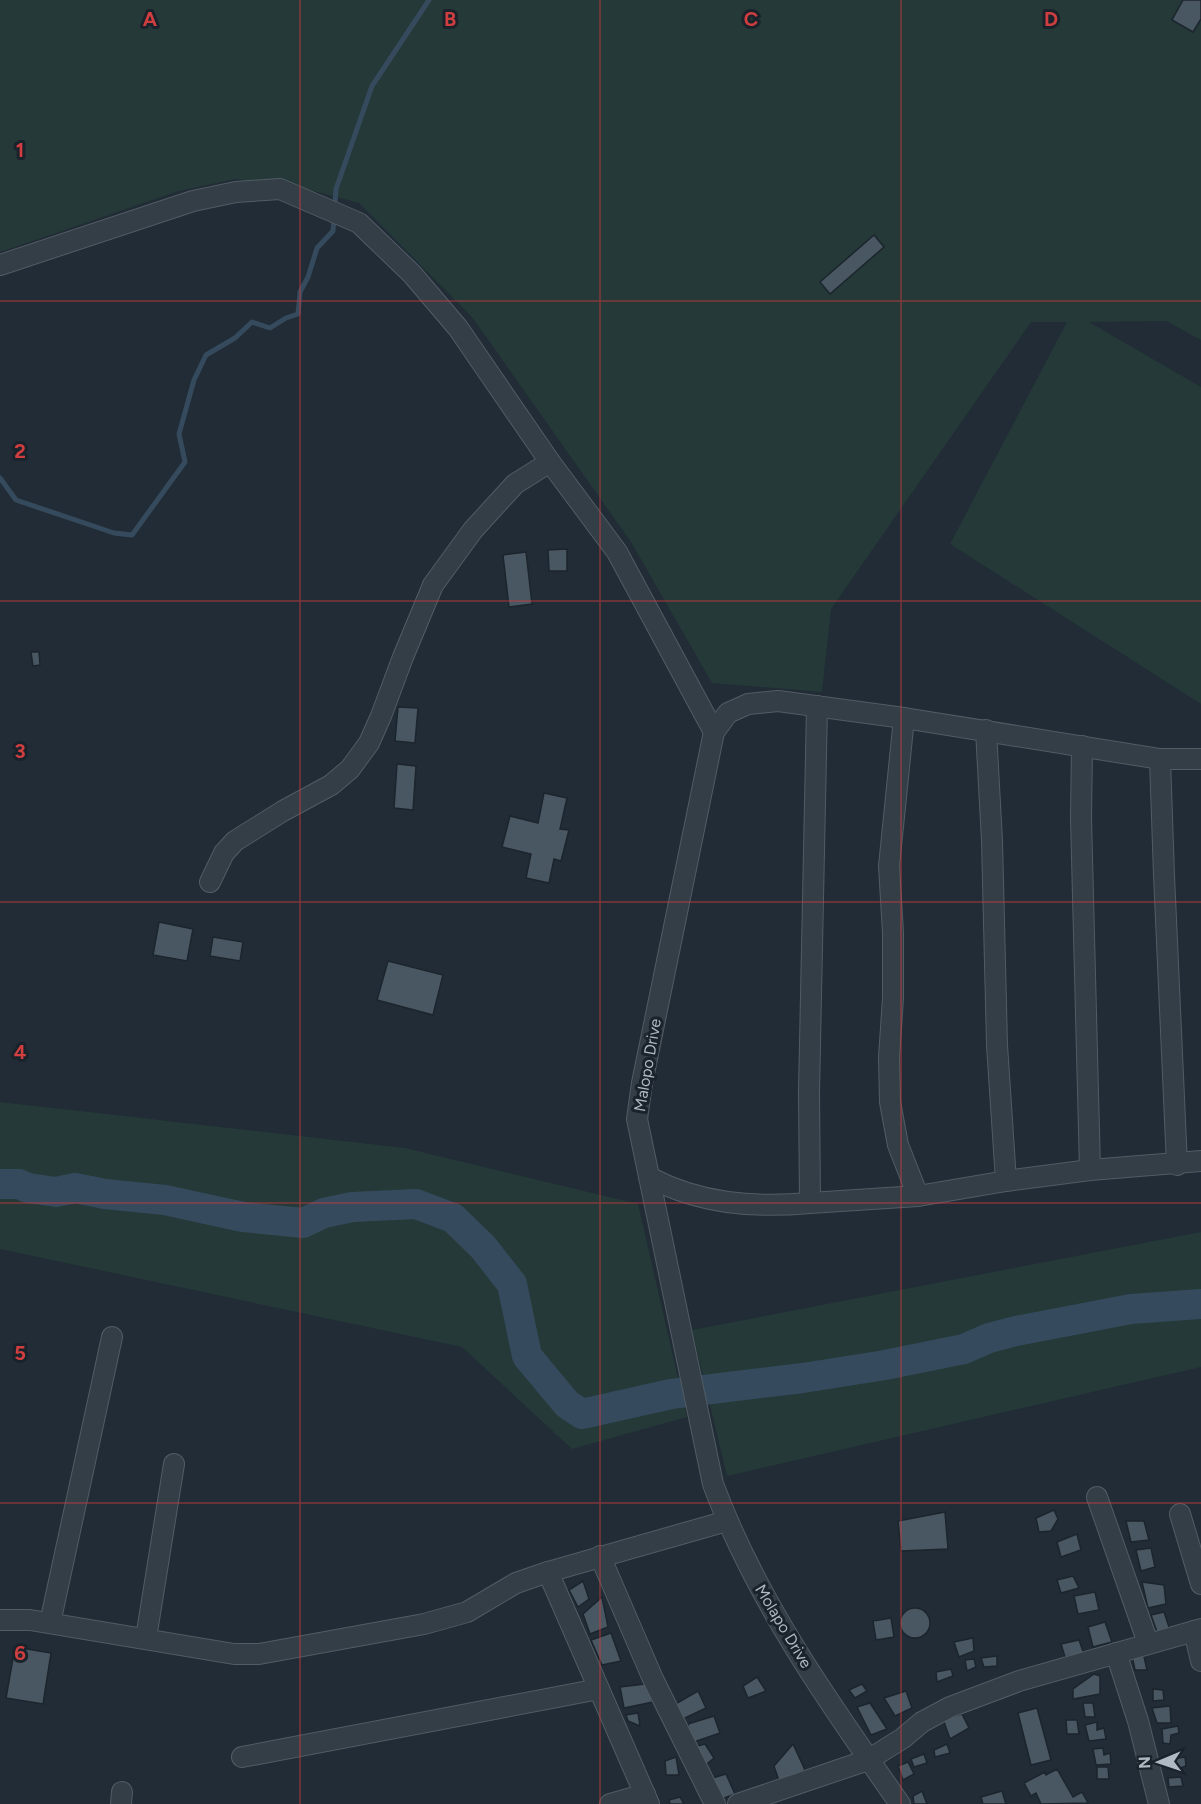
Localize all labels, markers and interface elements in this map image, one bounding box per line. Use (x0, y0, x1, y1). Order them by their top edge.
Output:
text: A (143, 7, 158, 31)
text: B (444, 7, 456, 31)
text: C (744, 7, 758, 31)
text: D (1044, 7, 1058, 31)
text: 1 (16, 138, 24, 162)
text: 2 (14, 439, 26, 463)
text: 3 (14, 739, 26, 763)
street label: Malopo Drive (630, 1017, 665, 1113)
text: 4 (14, 1040, 27, 1064)
text: 5 (14, 1341, 26, 1365)
street label: Molapo Drive (751, 1581, 816, 1672)
text: 6 (14, 1641, 26, 1665)
north arrow (1129, 1732, 1189, 1792)
text: N (1135, 1756, 1154, 1769)

